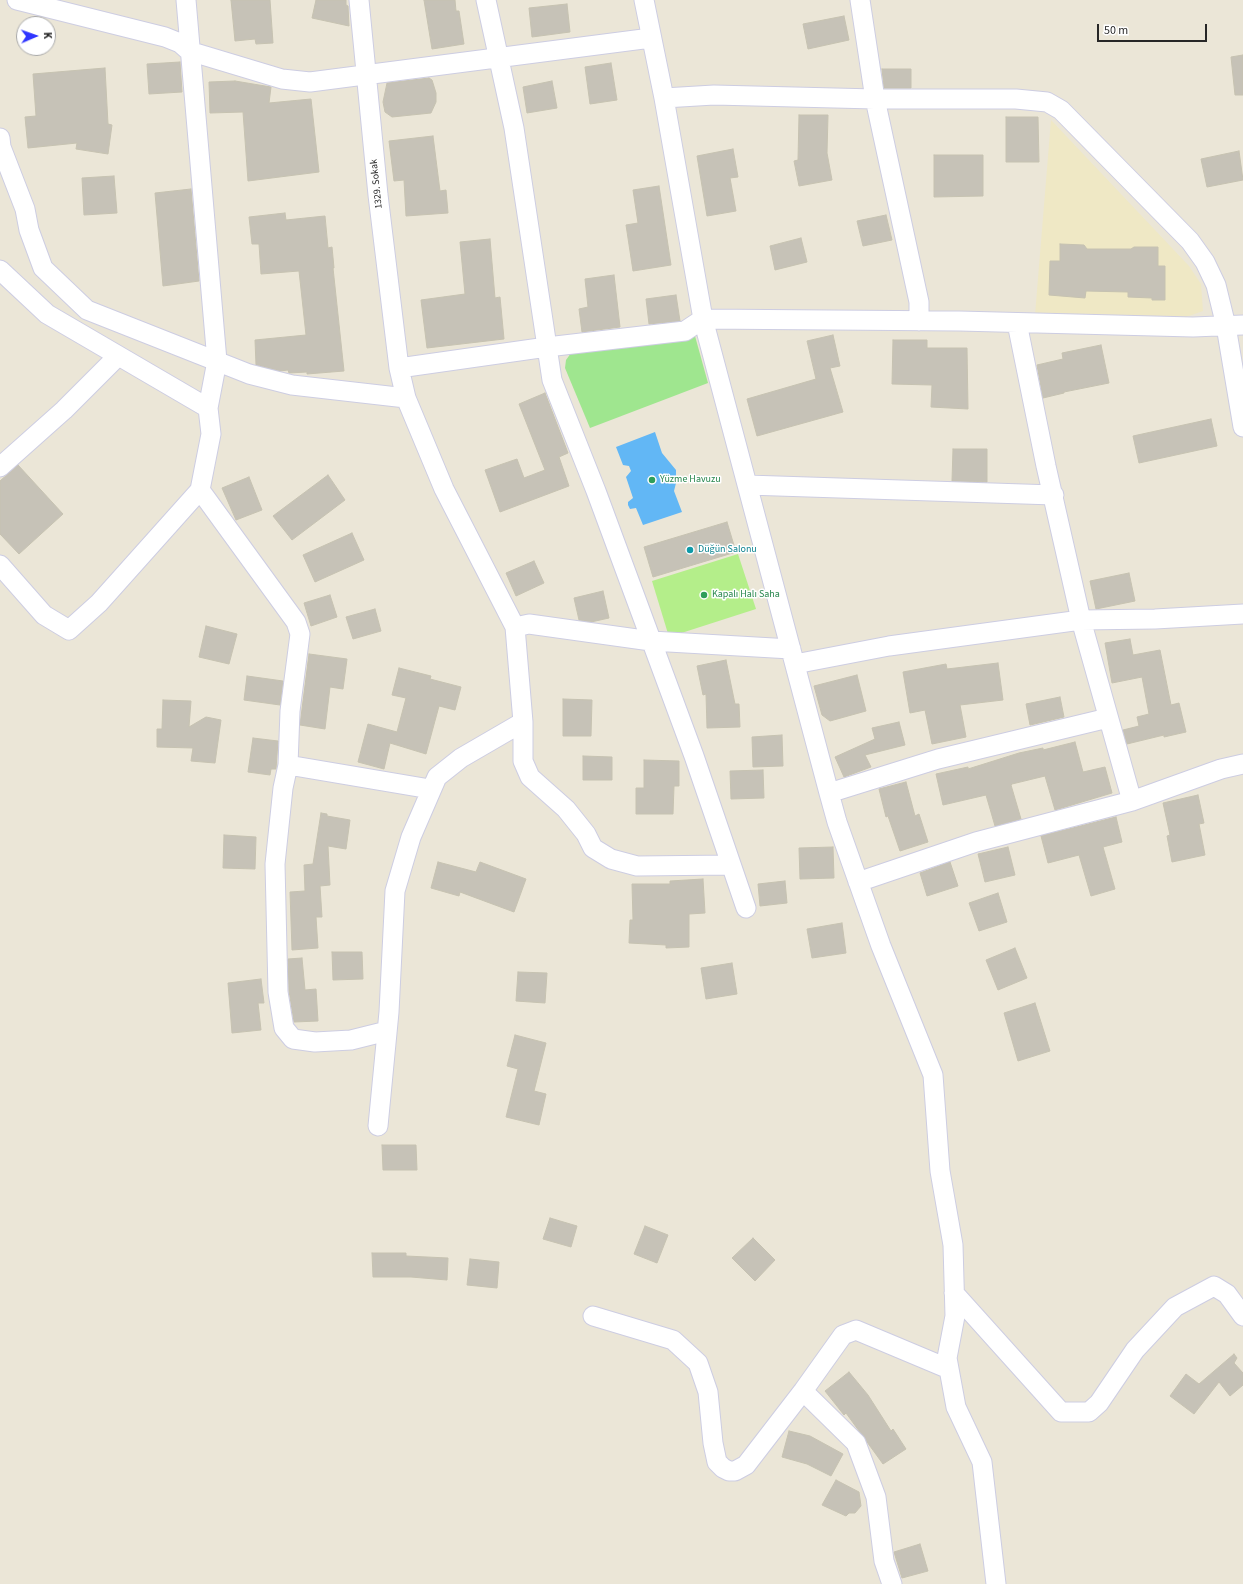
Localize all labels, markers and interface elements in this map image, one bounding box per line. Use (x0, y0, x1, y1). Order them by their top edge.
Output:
north arrow (16, 16, 56, 56)
scale bar (1099, 16, 1209, 42)
text: 50 m (1104, 22, 1128, 39)
text: K (40, 32, 55, 39)
street label: 1329. Sokak (368, 159, 386, 209)
place label: Yüzme Havuzu (660, 474, 721, 486)
marker: Yüzme Havuzu (647, 475, 657, 485)
place label: Düğün Salonu (698, 544, 757, 556)
marker: Düğün Salonu (685, 545, 695, 555)
place label: Kapalı Halı Saha (712, 589, 780, 601)
marker: Kapalı Halı Saha (699, 590, 709, 600)

